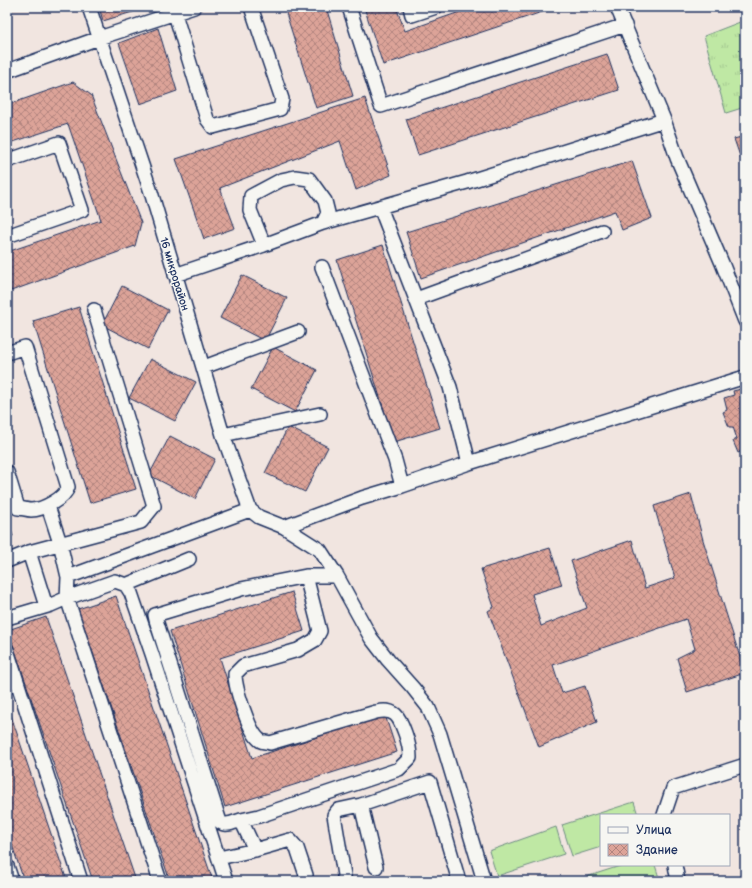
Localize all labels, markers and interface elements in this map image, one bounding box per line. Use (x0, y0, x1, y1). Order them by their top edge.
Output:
street label: 16 микрорайон (157, 236, 192, 312)
legend (600, 814, 730, 866)
text: Улица (636, 823, 672, 838)
text: Здание (636, 843, 678, 858)

